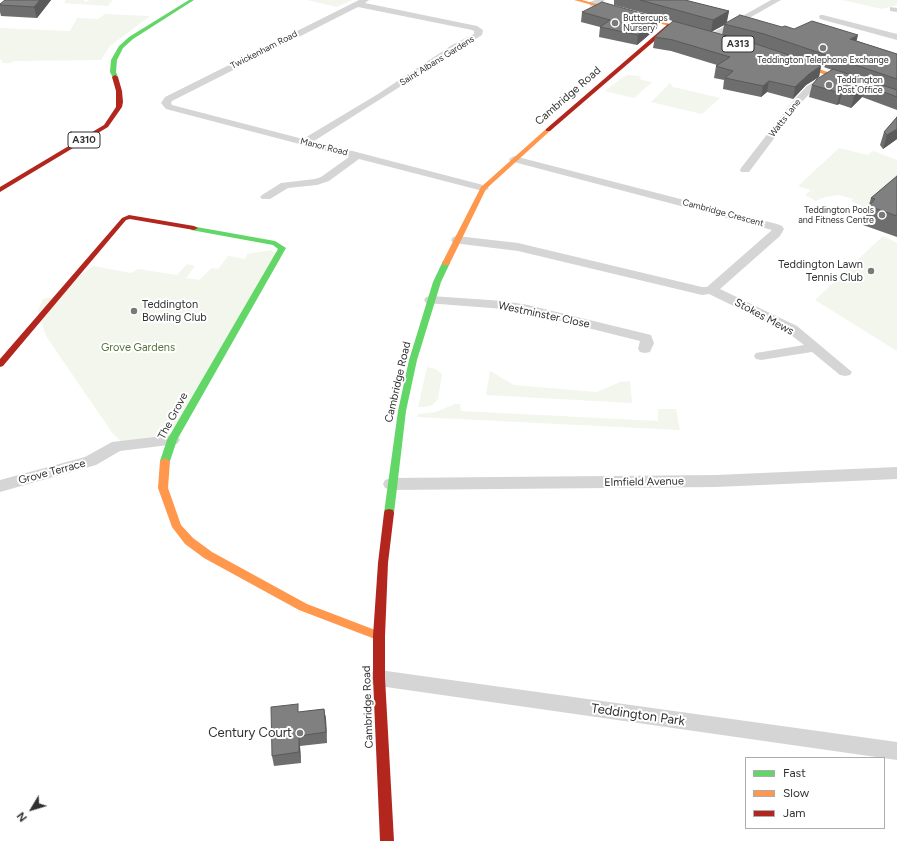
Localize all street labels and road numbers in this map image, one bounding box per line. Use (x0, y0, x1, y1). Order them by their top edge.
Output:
street label: Twickenham Road (229, 29, 299, 71)
street label: Saint Albans Gardens (398, 34, 476, 88)
road number: A313 (722, 36, 754, 52)
street label: Cambridge Road (533, 64, 603, 128)
street label: Watts Lane (767, 97, 803, 139)
road number: A310 (68, 132, 100, 148)
street label: Manor Road (299, 136, 349, 158)
street label: Cambridge Crescent (681, 197, 765, 229)
street label: Stokes Mews (732, 296, 796, 338)
street label: Westminster Close (497, 299, 591, 331)
street label: Cambridge Road (382, 340, 414, 424)
street label: The Grove (155, 390, 191, 442)
street label: Grove Terrace (17, 457, 87, 487)
street label: Elmfield Avenue (604, 475, 684, 489)
street label: Cambridge Road (360, 666, 376, 748)
street label: Teddington Park (590, 701, 686, 729)

